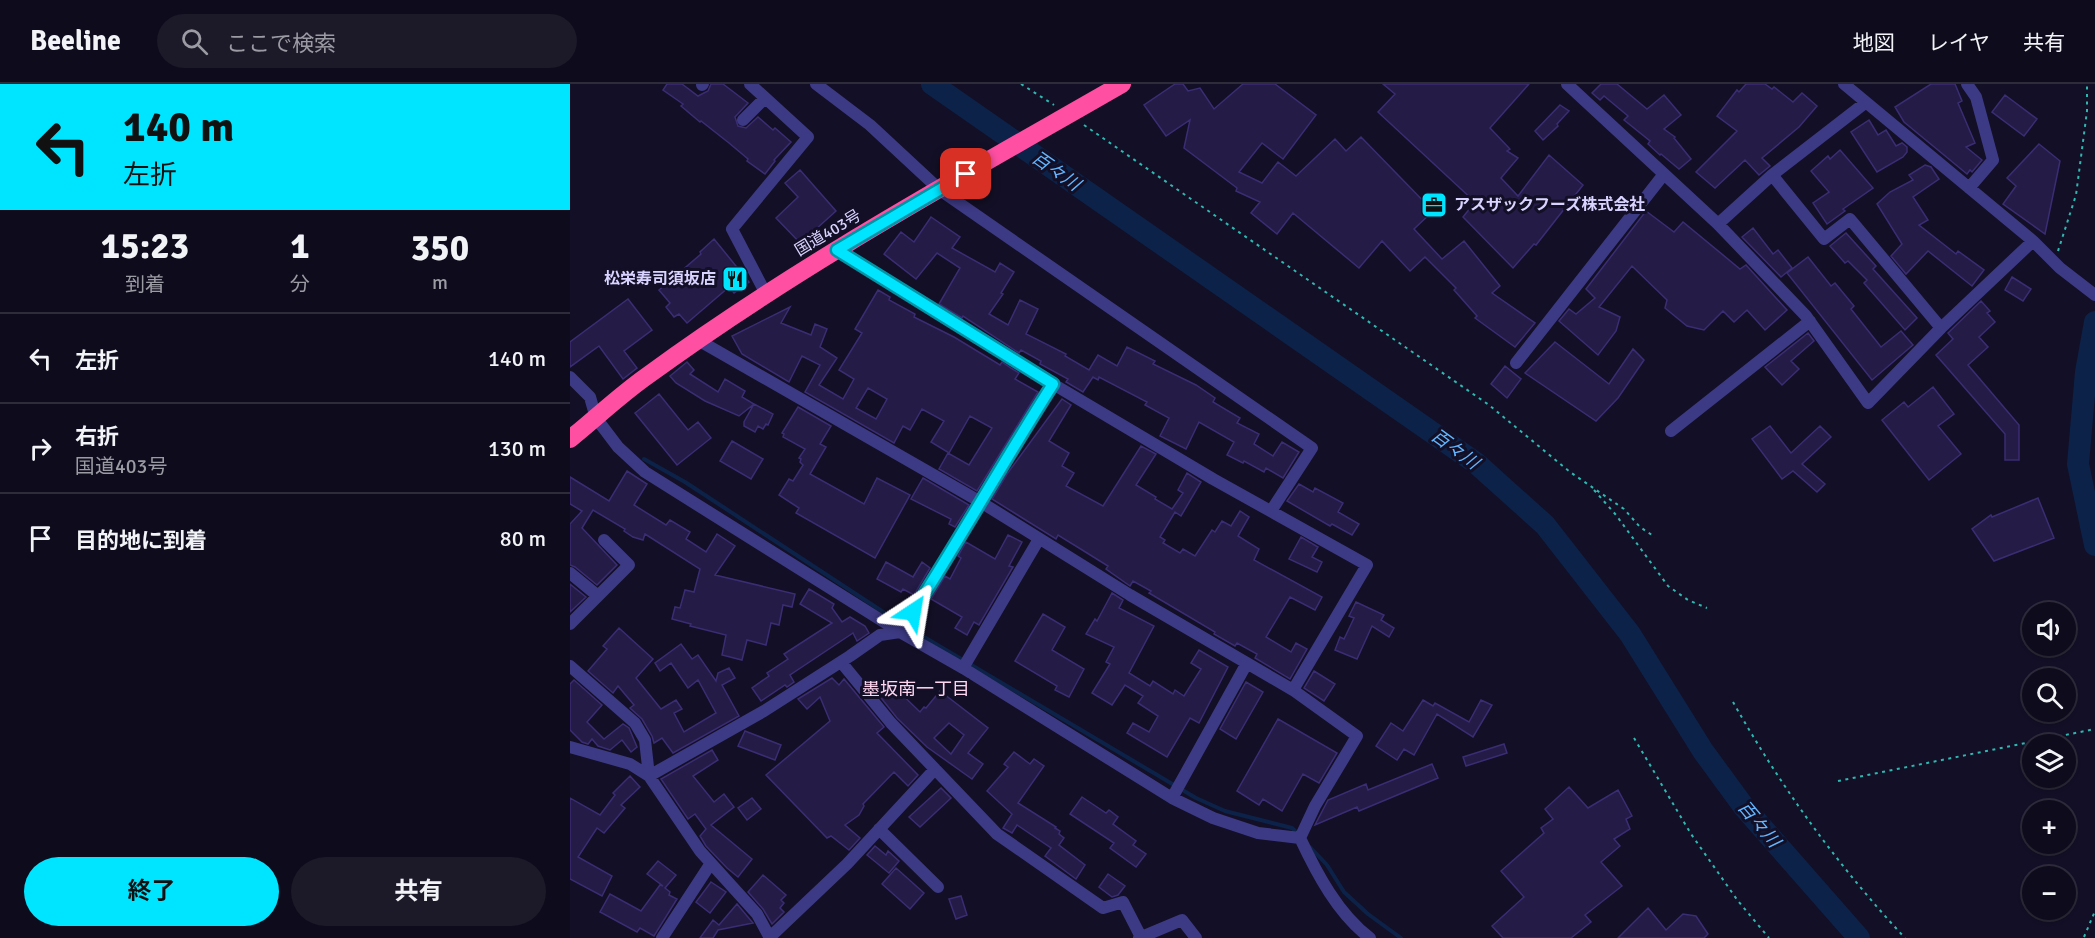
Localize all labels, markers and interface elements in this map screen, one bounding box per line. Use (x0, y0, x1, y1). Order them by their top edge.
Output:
search box (157, 14, 577, 68)
text: Beeline (30, 24, 121, 58)
icon: search (178, 25, 211, 58)
text: ここで検索 (226, 30, 336, 57)
text: 地図 (1853, 30, 1895, 56)
text: レイヤ (1928, 30, 1990, 56)
text: 共有 (2023, 30, 2065, 56)
text: 140 m (123, 102, 234, 153)
icon: left (24, 108, 102, 186)
water label: 百々川 (1028, 147, 1086, 197)
pin (940, 148, 991, 199)
icon: arrive (949, 157, 982, 190)
text: 左折 (123, 159, 177, 192)
office icon: アスザックフーズ株式会社 (1419, 190, 1449, 220)
place label: アスザックフーズ株式会社 (1454, 195, 1645, 215)
street label: 国道403号 (791, 205, 865, 261)
text: 15:23 (101, 224, 189, 269)
text: 1 (290, 224, 310, 269)
text: 350 (411, 226, 469, 271)
restaurant icon: 松栄寿司須坂店 (720, 264, 750, 294)
place label: 松栄寿司須坂店 (604, 269, 716, 289)
text: m (432, 270, 448, 295)
text: 到着 (125, 272, 165, 297)
text: 分 (290, 272, 310, 297)
icon: left (24, 342, 57, 375)
text: 140 m (488, 345, 546, 372)
text: 左折 (75, 347, 119, 374)
text: 右折 (75, 423, 119, 450)
water label: 百々川 (1427, 424, 1485, 475)
icon: right (24, 432, 57, 465)
text: 130 m (488, 435, 546, 462)
text: 国道403号 (75, 454, 167, 479)
icon: arrive (24, 522, 57, 555)
text: 80 m (500, 525, 546, 552)
text: 目的地に到着 (75, 527, 207, 554)
position arrow (881, 580, 945, 644)
map controls (2022, 602, 2076, 920)
button: sound (2022, 602, 2076, 656)
button: search (2022, 668, 2076, 722)
district label: 墨坂南一丁目 (862, 678, 970, 700)
button: layers (2022, 734, 2076, 788)
water label: 百々川 (1733, 796, 1786, 853)
button: + (2022, 800, 2076, 854)
button: 終了 (24, 857, 279, 926)
button: 共有 (291, 857, 546, 926)
button: − (2022, 866, 2076, 920)

